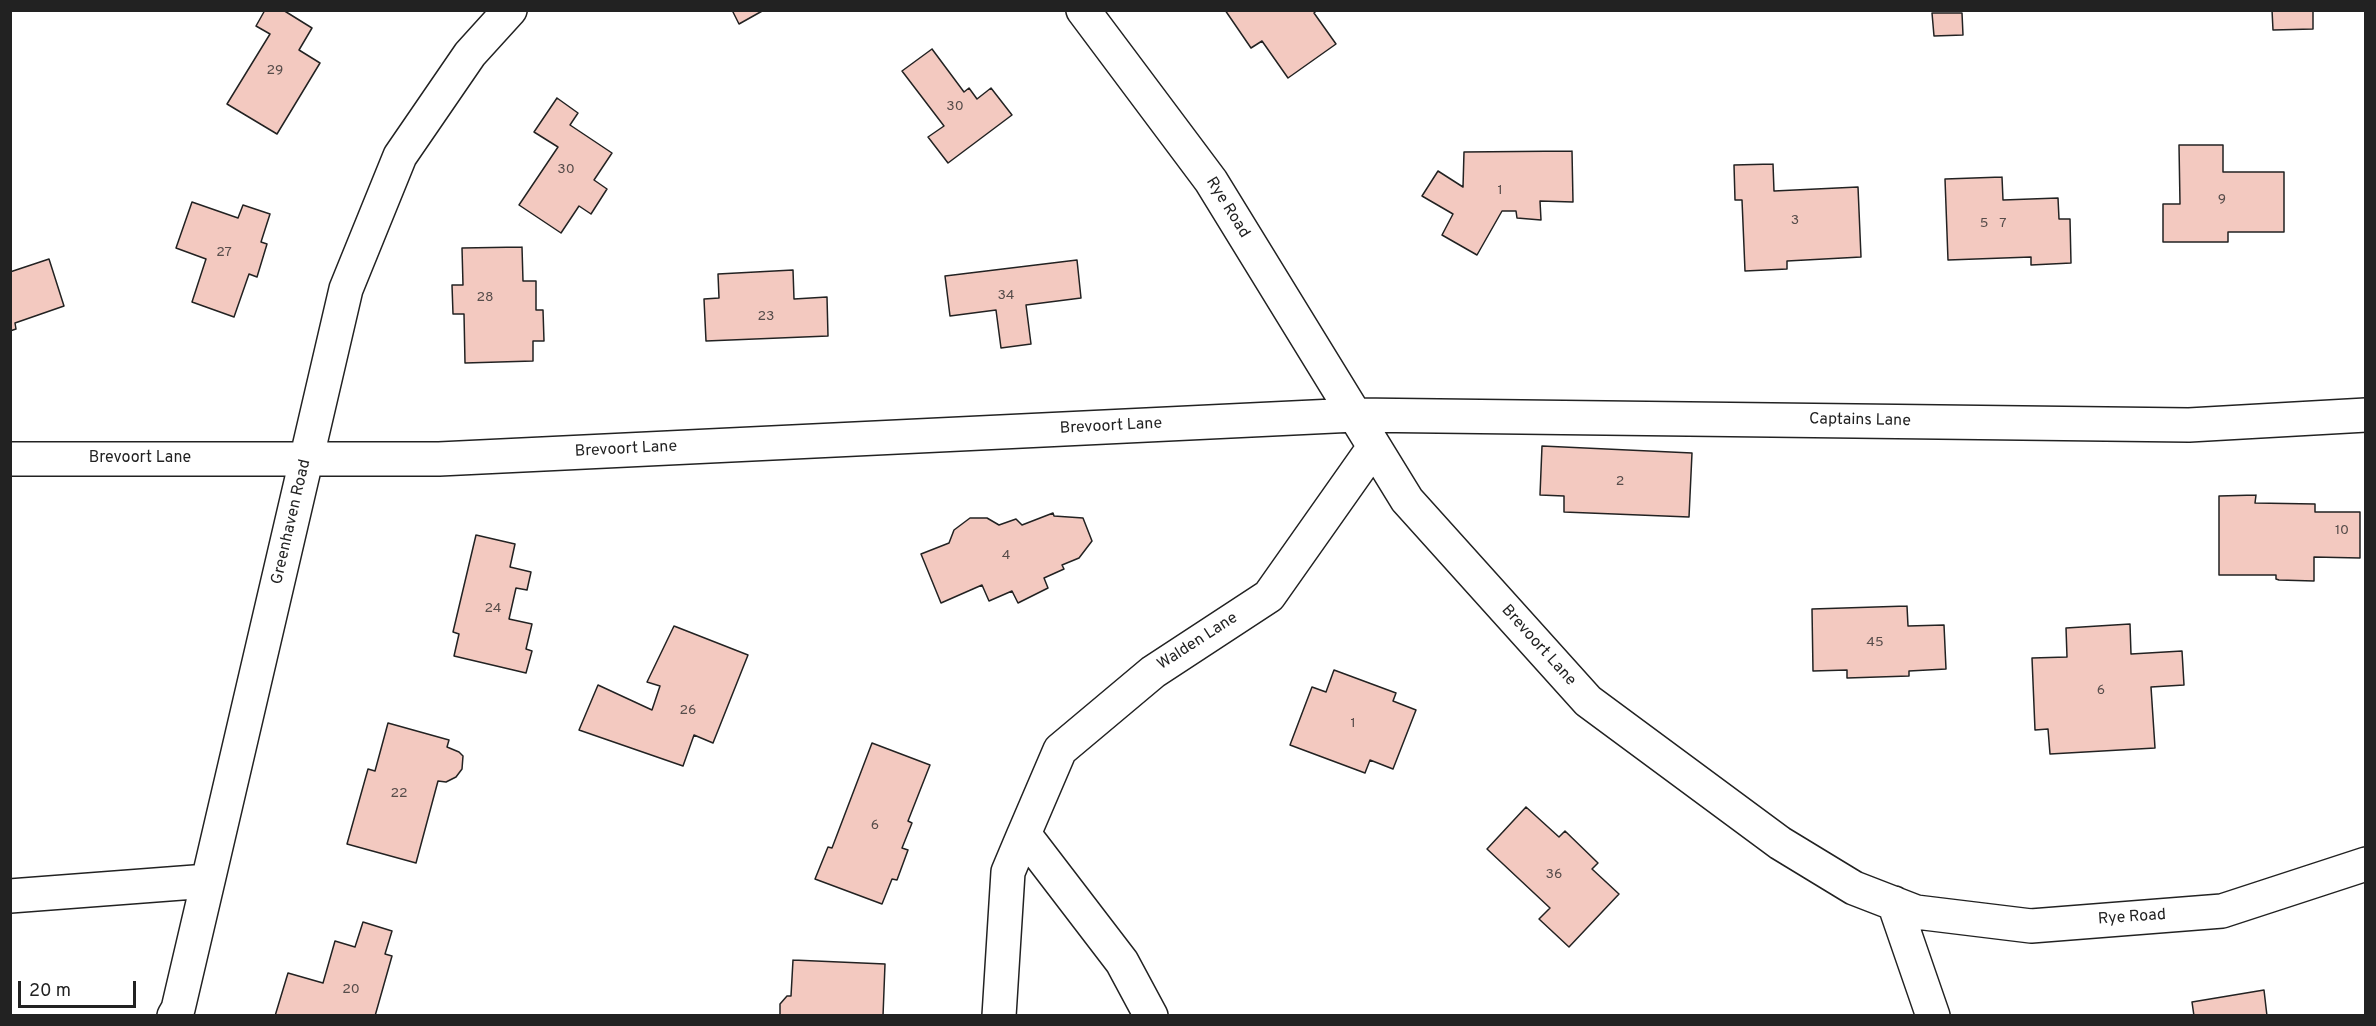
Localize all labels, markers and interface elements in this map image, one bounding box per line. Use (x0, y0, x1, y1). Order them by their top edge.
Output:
house number: 29 (267, 63, 283, 79)
house number: 30 (946, 99, 964, 115)
house number: 30 (557, 162, 575, 178)
street label: Rye Road (1201, 174, 1253, 242)
house number: 1 (1497, 183, 1503, 199)
house number: 9 (2218, 192, 2226, 208)
house number: 3 (1791, 213, 1799, 229)
house number: 5 (1980, 216, 1988, 232)
house number: 7 (1999, 216, 2007, 232)
house number: 27 (216, 245, 232, 261)
house number: 34 (997, 288, 1015, 304)
house number: 28 (476, 290, 494, 306)
house number: 23 (758, 309, 774, 325)
street label: Captains Lane (1809, 411, 1911, 431)
street label: Brevoort Lane (1059, 415, 1163, 439)
street label: Brevoort Lane (574, 438, 678, 462)
street label: Brevoort Lane (89, 449, 191, 469)
street label: Greenhaven Road (268, 458, 316, 586)
house number: 2 (1616, 474, 1624, 490)
house number: 10 (2335, 523, 2349, 539)
house number: 4 (1002, 548, 1010, 564)
house number: 24 (484, 601, 502, 617)
street label: Brevoort Lane (1497, 602, 1579, 690)
street label: Walden Lane (1154, 609, 1242, 675)
house number: 45 (1866, 635, 1884, 651)
house number: 6 (2097, 683, 2105, 699)
house number: 26 (680, 703, 696, 719)
house number: 1 (1350, 716, 1356, 732)
house number: 22 (390, 786, 408, 802)
house number: 6 (871, 818, 879, 834)
house number: 36 (1546, 867, 1562, 883)
street label: Rye Road (2097, 906, 2167, 930)
scale bar (21, 969, 140, 1007)
text: 20 m (29, 980, 71, 1003)
house number: 20 (342, 982, 360, 998)

